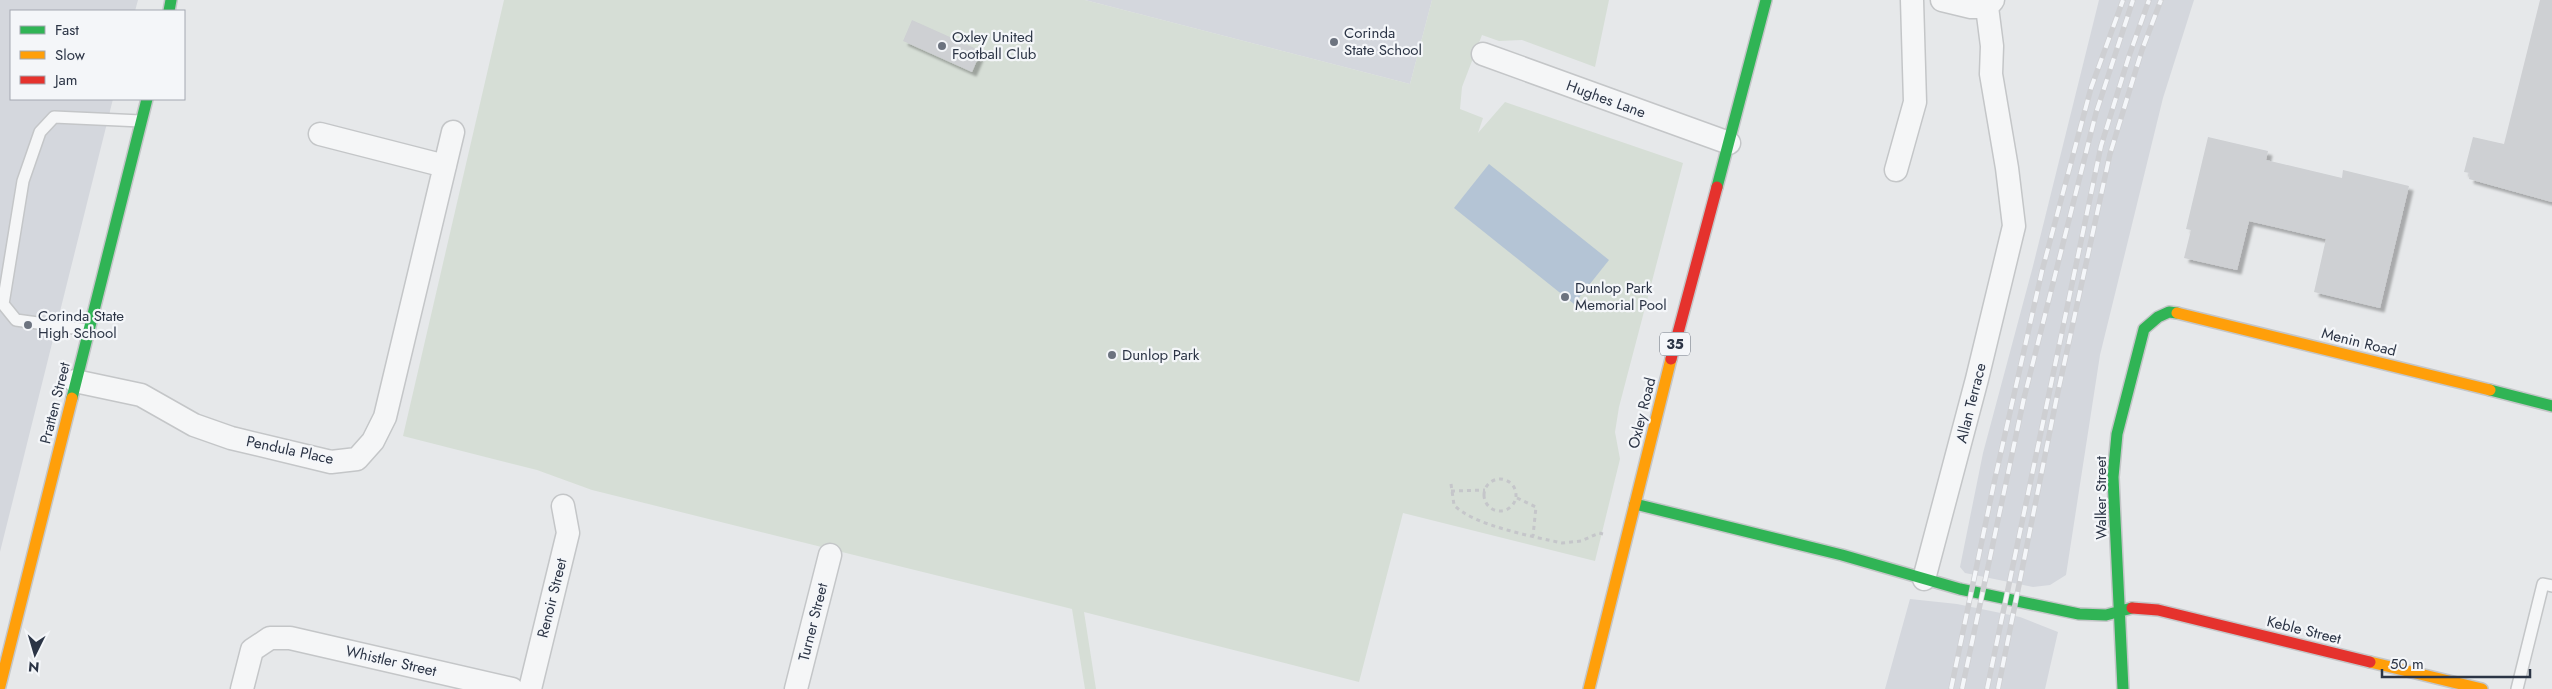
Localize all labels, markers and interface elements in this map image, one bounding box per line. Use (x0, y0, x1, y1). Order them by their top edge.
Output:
legend (10, 10, 185, 100)
text: Fast (55, 19, 79, 41)
place label: Corinda State School (1344, 22, 1422, 61)
place label: Oxley United Football Club (952, 26, 1037, 65)
marker: Corinda State School (1328, 36, 1340, 48)
marker: Oxley United Football Club (936, 40, 948, 52)
text: Slow (55, 44, 86, 66)
text: Jam (53, 69, 78, 91)
street label: Hughes Lane (1563, 74, 1649, 124)
place label: Dunlop Park Memorial Pool (1575, 277, 1667, 316)
marker: Dunlop Park Memorial Pool (1559, 291, 1571, 303)
place label: Corinda State High School (38, 305, 124, 344)
marker: Corinda State High School (22, 319, 34, 331)
street label: Menin Road (2319, 322, 2399, 362)
road number: 35 (1660, 332, 1690, 356)
place label: Dunlop Park (1122, 344, 1200, 366)
marker: Dunlop Park (1106, 349, 1118, 361)
street label: Pratten Street (34, 360, 76, 446)
street label: Allan Terrace (1950, 360, 1992, 445)
street label: Oxley Road (1623, 375, 1661, 451)
street label: Pendula Place (244, 430, 336, 470)
street label: Walker Street (2090, 456, 2112, 540)
street label: Renoir Street (531, 555, 573, 640)
street label: Turner Street (793, 580, 833, 663)
street label: Keble Street (2265, 610, 2344, 650)
north arrow (10, 629, 60, 679)
street label: Whistler Street (343, 640, 439, 682)
scale bar (2382, 646, 2530, 678)
text: 50 m (2390, 653, 2424, 675)
text: N (27, 657, 40, 677)

